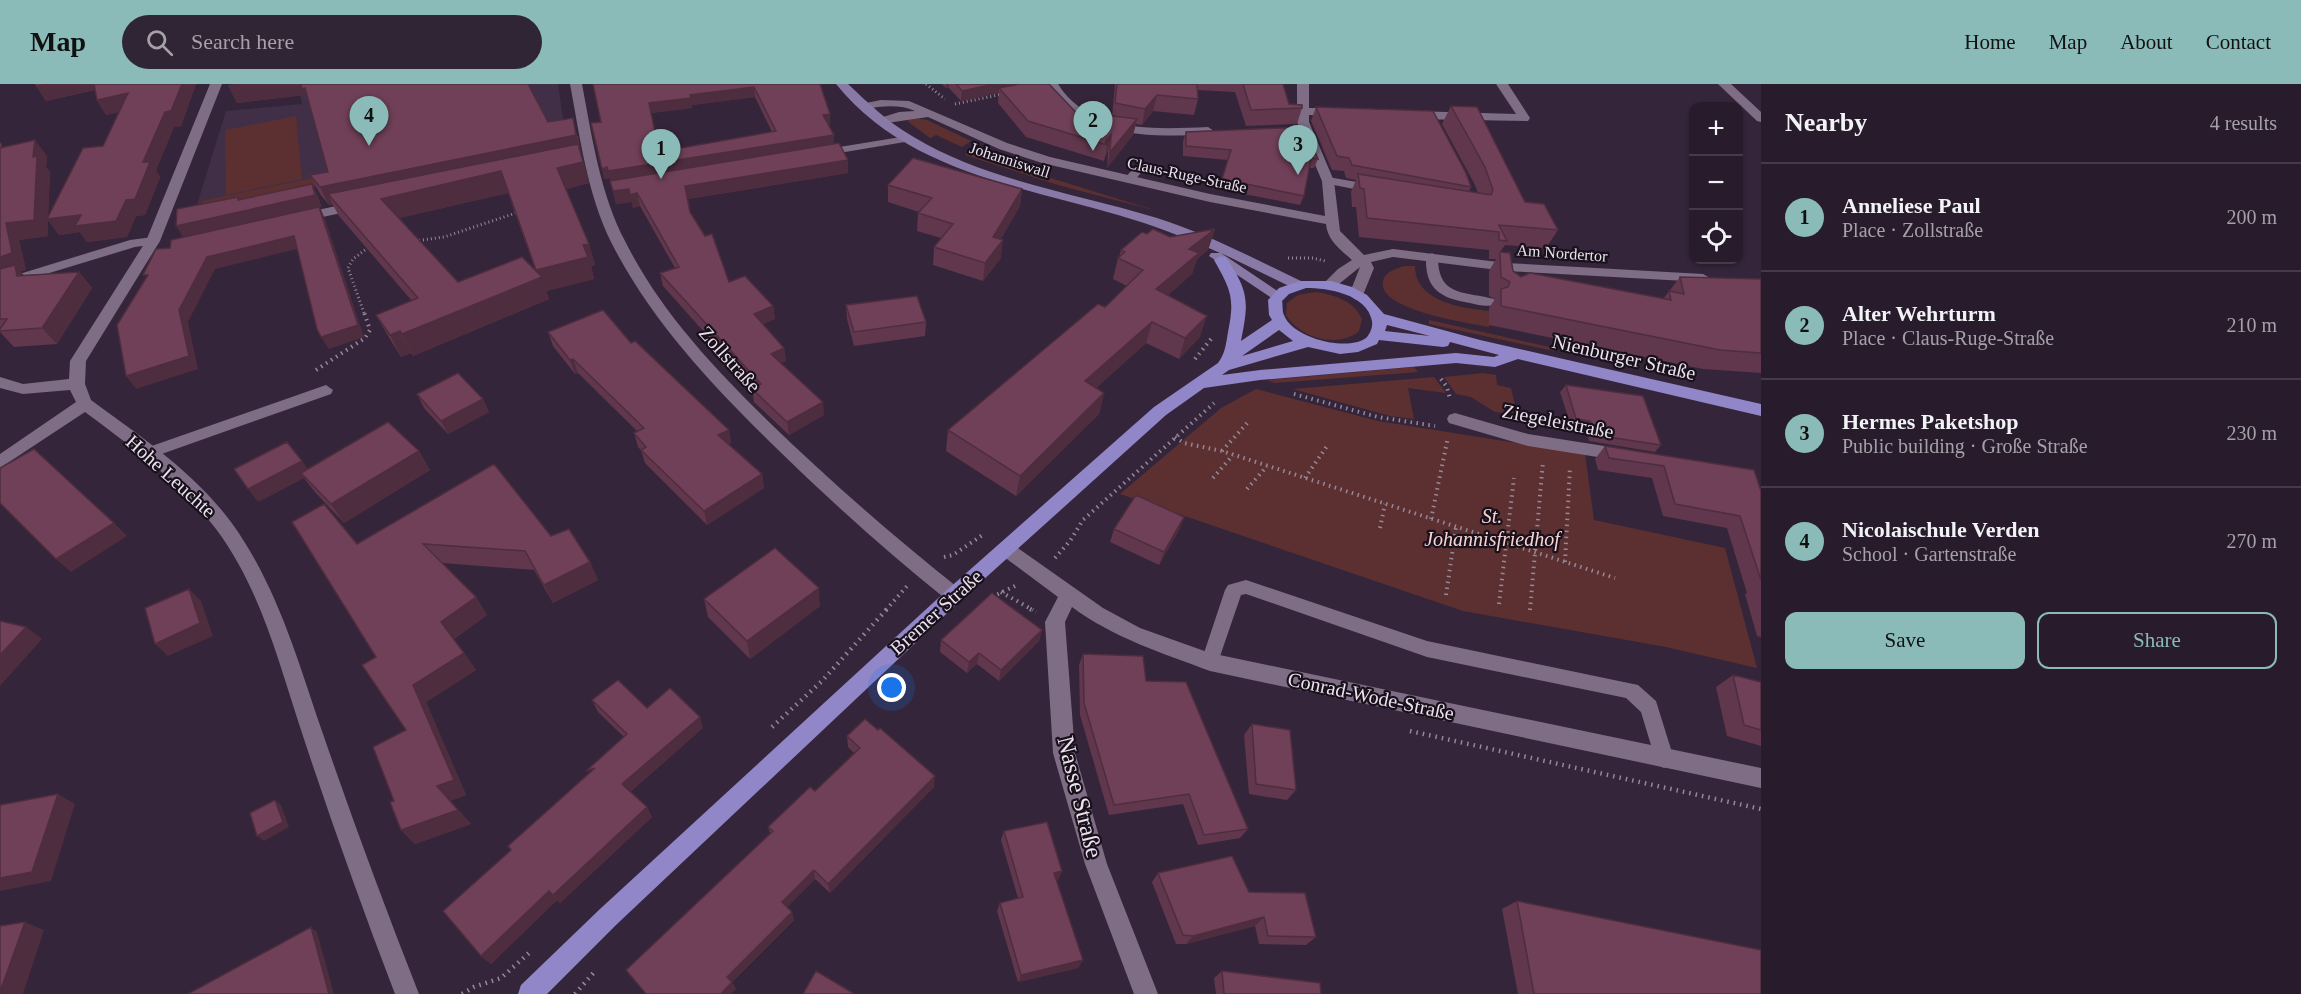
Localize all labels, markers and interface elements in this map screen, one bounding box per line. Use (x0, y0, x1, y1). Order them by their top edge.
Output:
search box (122, 15, 542, 69)
text: Map (30, 26, 86, 57)
icon: search (143, 26, 176, 59)
text: Search here (191, 29, 294, 54)
text: Home (1964, 30, 2016, 54)
text: Map (2049, 30, 2087, 54)
text: About (2120, 30, 2173, 54)
text: Contact (2206, 30, 2271, 54)
pin: 4 (350, 97, 388, 146)
pin: 2 (1074, 101, 1112, 151)
map controls (1689, 102, 1743, 264)
button: + (1689, 102, 1743, 156)
text: Nearby (1785, 108, 1867, 137)
text: 4 results (2210, 112, 2277, 134)
pin: 3 (1278, 126, 1318, 175)
pin: 1 (642, 130, 680, 179)
street label: Johanniswall (968, 139, 1053, 181)
street label: Claus-Ruge-Straße (1125, 154, 1248, 197)
button: − (1689, 156, 1743, 210)
text: Anneliese Paul (1842, 193, 1981, 218)
text: 1 (1800, 206, 1810, 228)
text: 200 m (2226, 206, 2277, 228)
button: locate (1689, 210, 1743, 264)
text: Place · Zollstraße (1842, 219, 1983, 241)
street label: Am Nordertor (1516, 241, 1609, 265)
text: Alter Wehrturm (1842, 301, 1996, 326)
text: 2 (1800, 314, 1810, 336)
text: 210 m (2226, 314, 2277, 336)
street label: Zollstraße (695, 322, 765, 397)
text: Place · Claus-Ruge-Straße (1842, 327, 2054, 349)
street label: Nienburger Straße (1550, 330, 1698, 385)
street label: Ziegeleistraße (1500, 399, 1616, 444)
text: Hermes Paketshop (1842, 409, 2019, 434)
text: 3 (1800, 422, 1810, 444)
text: 230 m (2226, 422, 2277, 444)
street label: Hohe Leuchte (122, 430, 220, 522)
text: Public building · Große Straße (1842, 435, 2088, 457)
park label: St. Johannisfriedhof (1424, 505, 1562, 551)
text: Nicolaischule Verden (1842, 517, 2039, 542)
text: 4 (1800, 530, 1810, 552)
text: 270 m (2226, 530, 2277, 552)
text: School · Gartenstraße (1842, 543, 2016, 565)
street label: Bremer Straße (886, 565, 987, 659)
button: Save (1785, 612, 2025, 669)
button: Share (2037, 612, 2277, 669)
street label: Conrad-Wode-Straße (1286, 668, 1456, 724)
your location (877, 673, 906, 702)
street label: Nasse Straße (1052, 733, 1108, 861)

